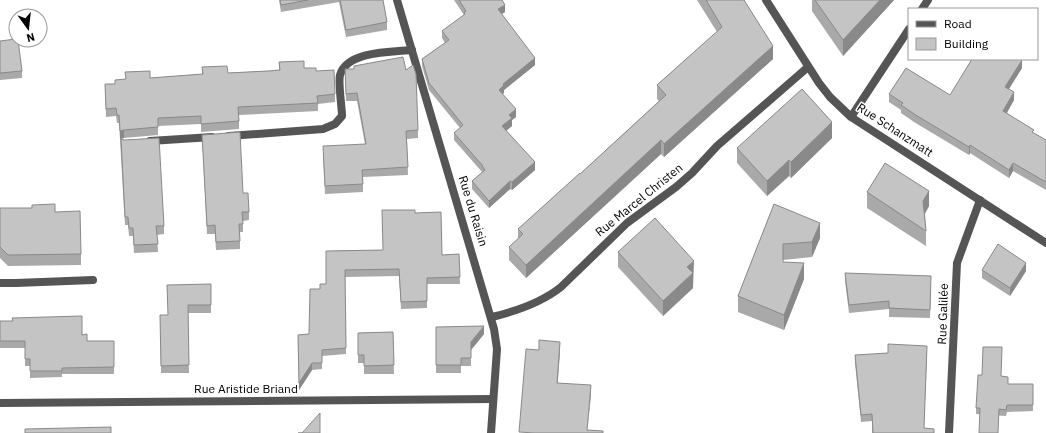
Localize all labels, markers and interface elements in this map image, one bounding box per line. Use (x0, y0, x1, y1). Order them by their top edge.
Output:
north arrow (8, 8, 48, 48)
legend (908, 8, 1038, 60)
text: Road (944, 16, 972, 31)
text: N (25, 30, 36, 45)
text: Building (944, 36, 989, 51)
street label: Rue Schanzmatt (854, 99, 936, 160)
street label: Rue Marcel Christen (592, 160, 685, 239)
street label: Rue du Raisin (456, 174, 491, 248)
street label: Rue Galilée (934, 283, 951, 345)
street label: Rue Aristide Briand (194, 381, 298, 396)

